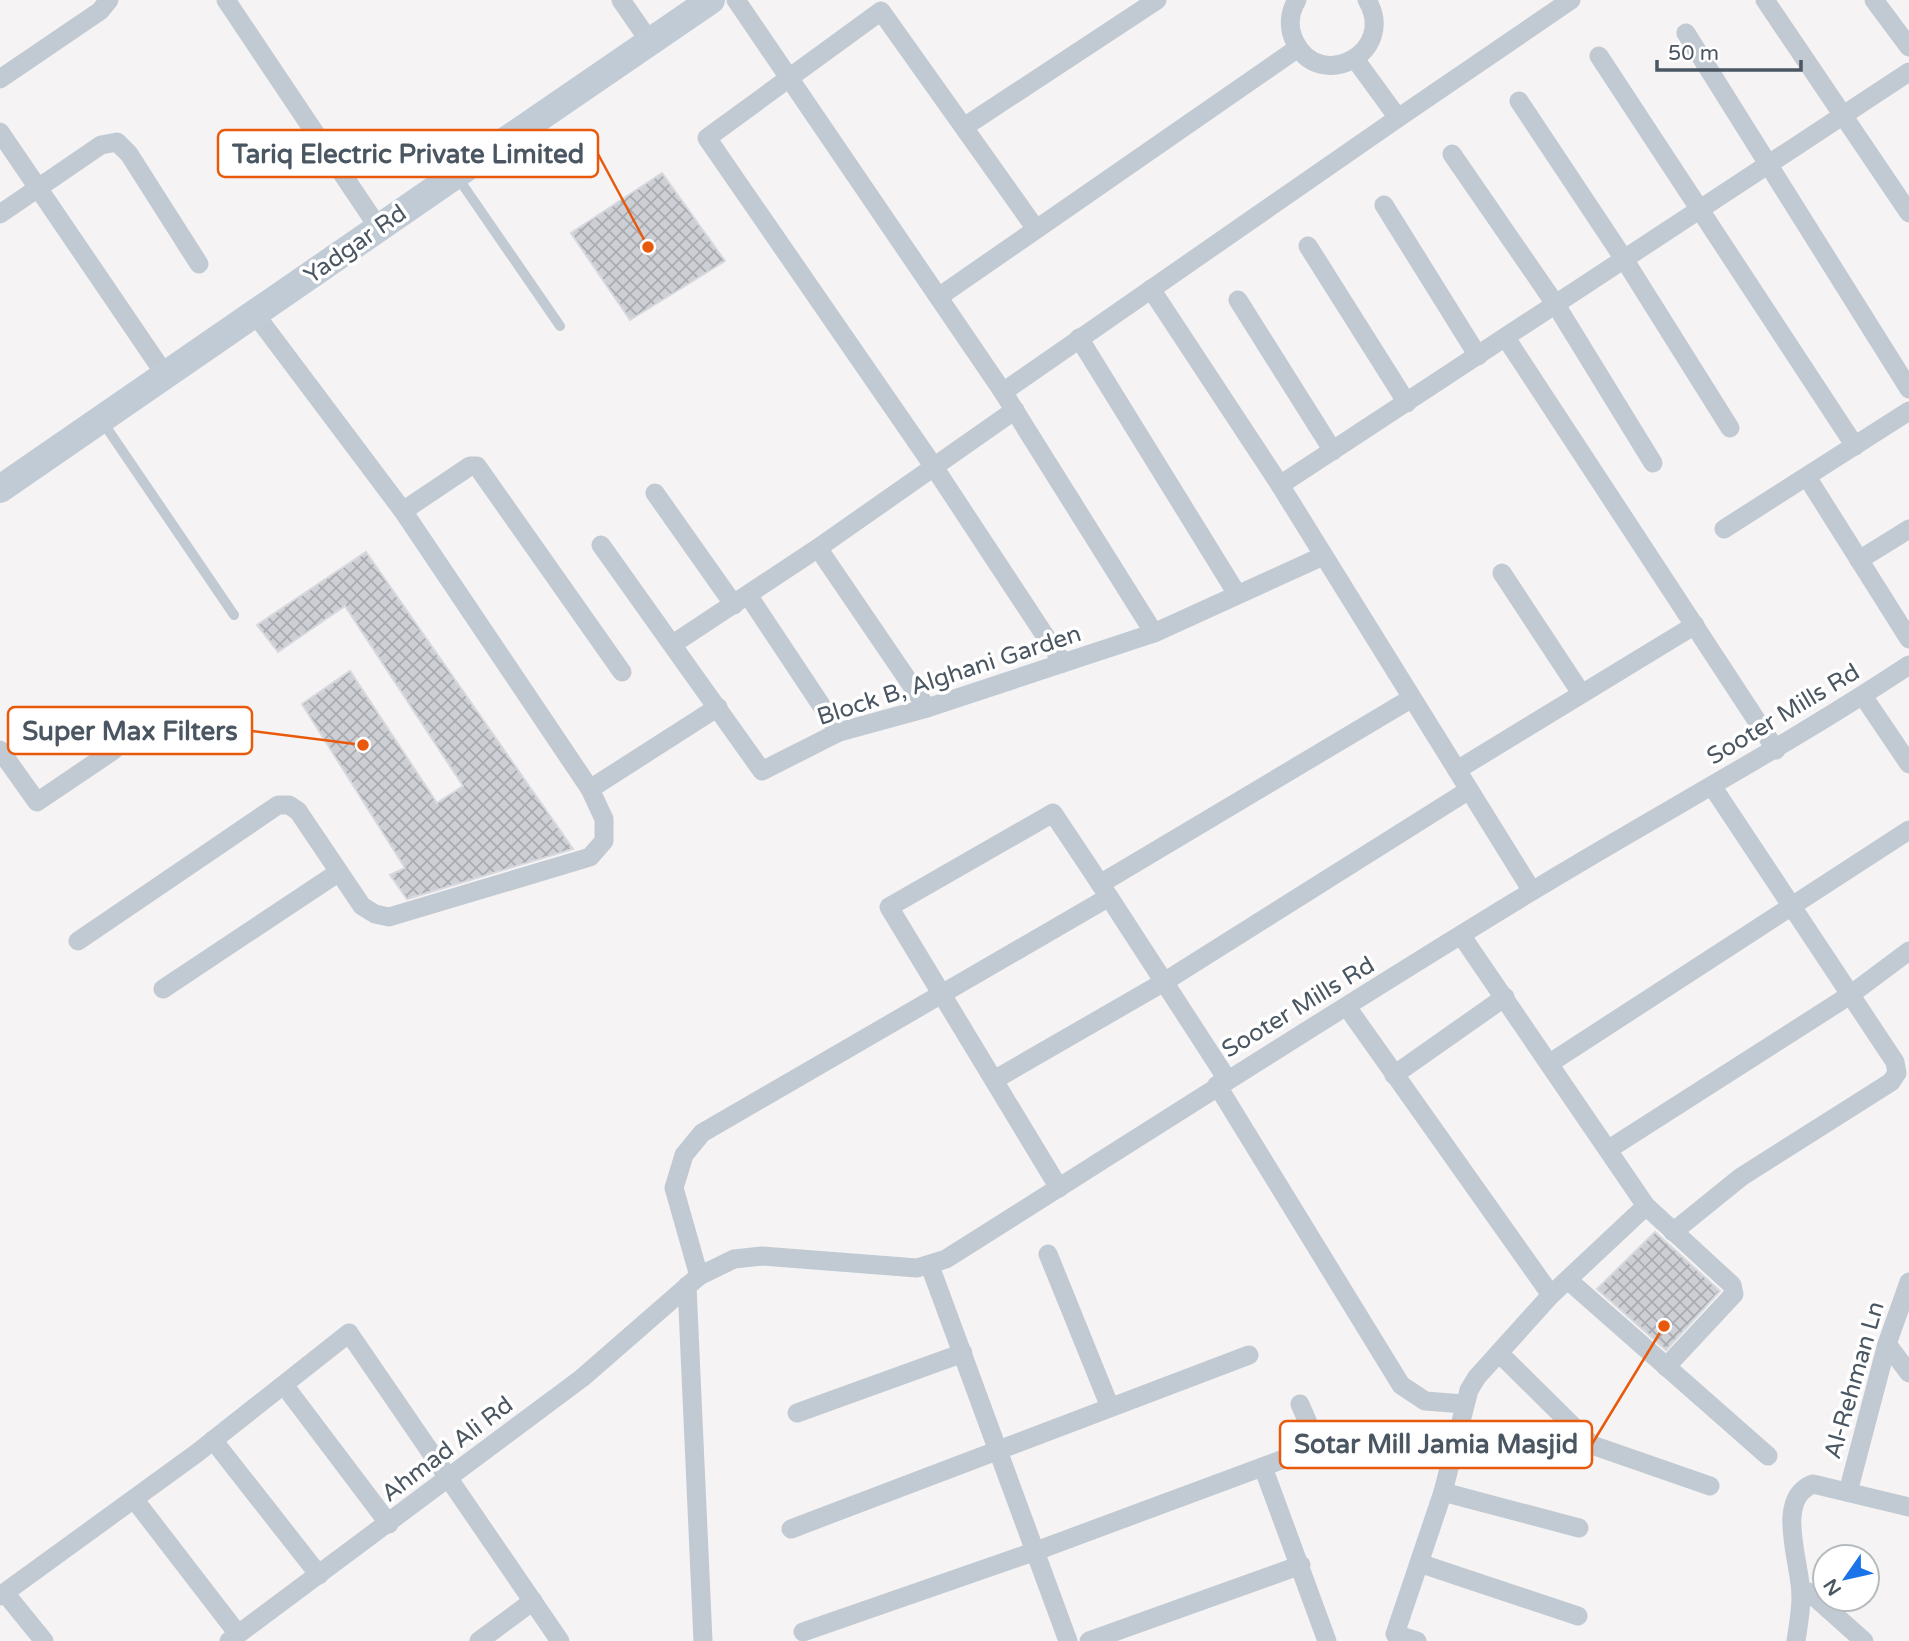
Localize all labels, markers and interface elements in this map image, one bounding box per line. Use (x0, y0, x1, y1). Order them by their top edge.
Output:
scale bar (1657, 28, 1800, 72)
text: 50 m (1668, 41, 1719, 66)
callout: Tariq Electric Private Limited (218, 130, 598, 177)
text: Tariq Electric Private Limited (231, 139, 584, 170)
street label: Yadgar Rd (299, 199, 412, 290)
street label: Block B, Alghani Garden (814, 619, 1085, 732)
street label: Sooter Mills Rd (1702, 658, 1865, 771)
callout: Super Max Filters (8, 707, 252, 754)
text: Super Max Filters (22, 716, 238, 747)
street label: Sooter Mills Rd (1217, 951, 1380, 1064)
street label: Al-Rehman Ln (1818, 1298, 1891, 1462)
street label: Ahmad Ali Rd (376, 1390, 519, 1508)
callout: Sotar Mill Jamia Masjid (1280, 1421, 1592, 1468)
text: Sotar Mill Jamia Masjid (1294, 1429, 1578, 1460)
north arrow (1811, 1543, 1881, 1613)
text: N (1819, 1574, 1846, 1599)

